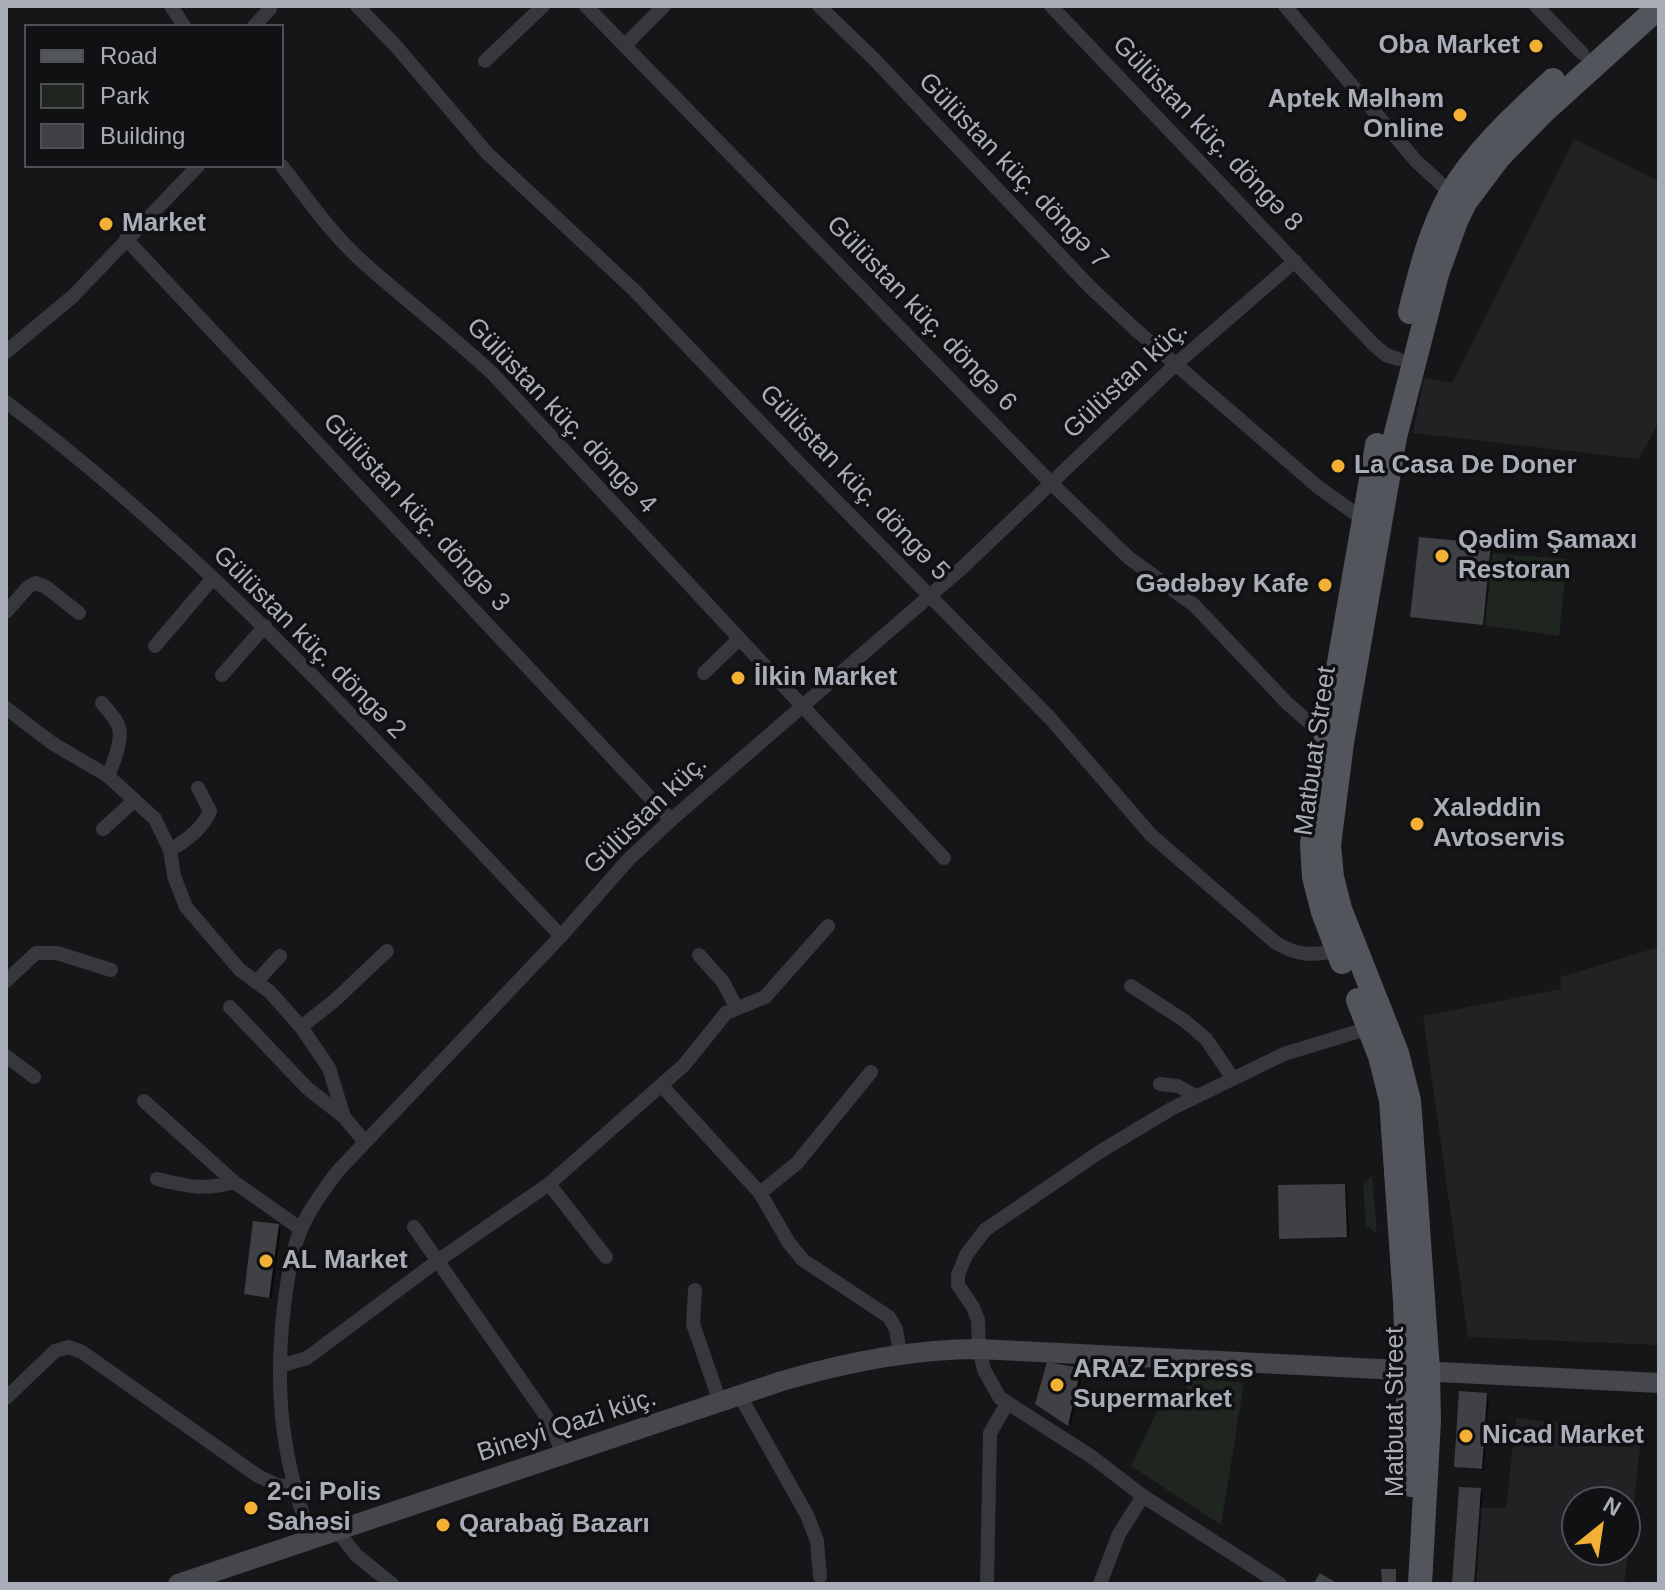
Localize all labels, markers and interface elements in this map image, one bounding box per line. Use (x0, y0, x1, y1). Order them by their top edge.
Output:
legend (24, 24, 284, 168)
street label: Gülüstan küç. döngə 8 (1105, 30, 1309, 238)
place label: Oba Market (1378, 30, 1520, 62)
marker: Oba Market (1527, 37, 1545, 55)
text: Road (100, 42, 157, 69)
street label: Gülüstan küç. döngə 7 (911, 67, 1115, 275)
text: Park (100, 82, 149, 109)
place label: Aptek Mәlhәm Online (1268, 84, 1444, 146)
marker: Aptek Mәlhәm Online (1451, 106, 1469, 124)
text: Building (100, 122, 185, 149)
place label: Market (122, 208, 206, 240)
street label: Gülüstan küç. döngə 6 (819, 210, 1023, 418)
marker: Market (97, 215, 115, 233)
street label: Gülüstan küç. döngə 4 (459, 312, 663, 520)
street label: Gülüstan küç. (1057, 314, 1195, 446)
street label: Gülüstan küç. döngə 5 (752, 379, 956, 587)
street label: Gülüstan küç. döngə 3 (316, 407, 516, 619)
place label: La Casa De Doner (1354, 450, 1577, 482)
marker: La Casa De Doner (1329, 457, 1347, 475)
place label: Qədim Şamaxı Restoran (1458, 525, 1637, 586)
street label: Gülüstan küç. döngə 2 (206, 540, 412, 746)
marker: Qədim Şamaxı Restoran (1433, 547, 1451, 565)
place label: Gədəbəy Kafe (1136, 569, 1309, 601)
marker: Gədəbəy Kafe (1316, 576, 1334, 594)
place label: İlkin Market (754, 662, 897, 694)
street label: Matbuat Street (1289, 664, 1343, 838)
marker: İlkin Market (729, 669, 747, 687)
street label: Gülüstan küç. (578, 749, 714, 881)
place label: Xaləddin Avtoservis (1433, 793, 1565, 854)
marker: Xaləddin Avtoservis (1408, 815, 1426, 833)
place label: AL Market (282, 1245, 408, 1277)
marker: AL Market (257, 1252, 275, 1270)
street label: Matbuat Street (1380, 1327, 1412, 1497)
place label: ARAZ Express Supermarket (1073, 1354, 1254, 1416)
marker: ARAZ Express Supermarket (1048, 1376, 1066, 1394)
street label: Bineyi Qazi küç. (474, 1382, 660, 1470)
place label: Nicad Market (1482, 1420, 1644, 1452)
marker: Nicad Market (1457, 1427, 1475, 1445)
place label: 2-ci Polis Sahəsi (267, 1477, 381, 1538)
north arrow (1561, 1486, 1641, 1566)
text: N (1599, 1492, 1625, 1521)
marker: 2-ci Polis Sahəsi (242, 1499, 260, 1517)
place label: Qarabağ Bazarı (459, 1509, 650, 1541)
marker: Qarabağ Bazarı (434, 1516, 452, 1534)

